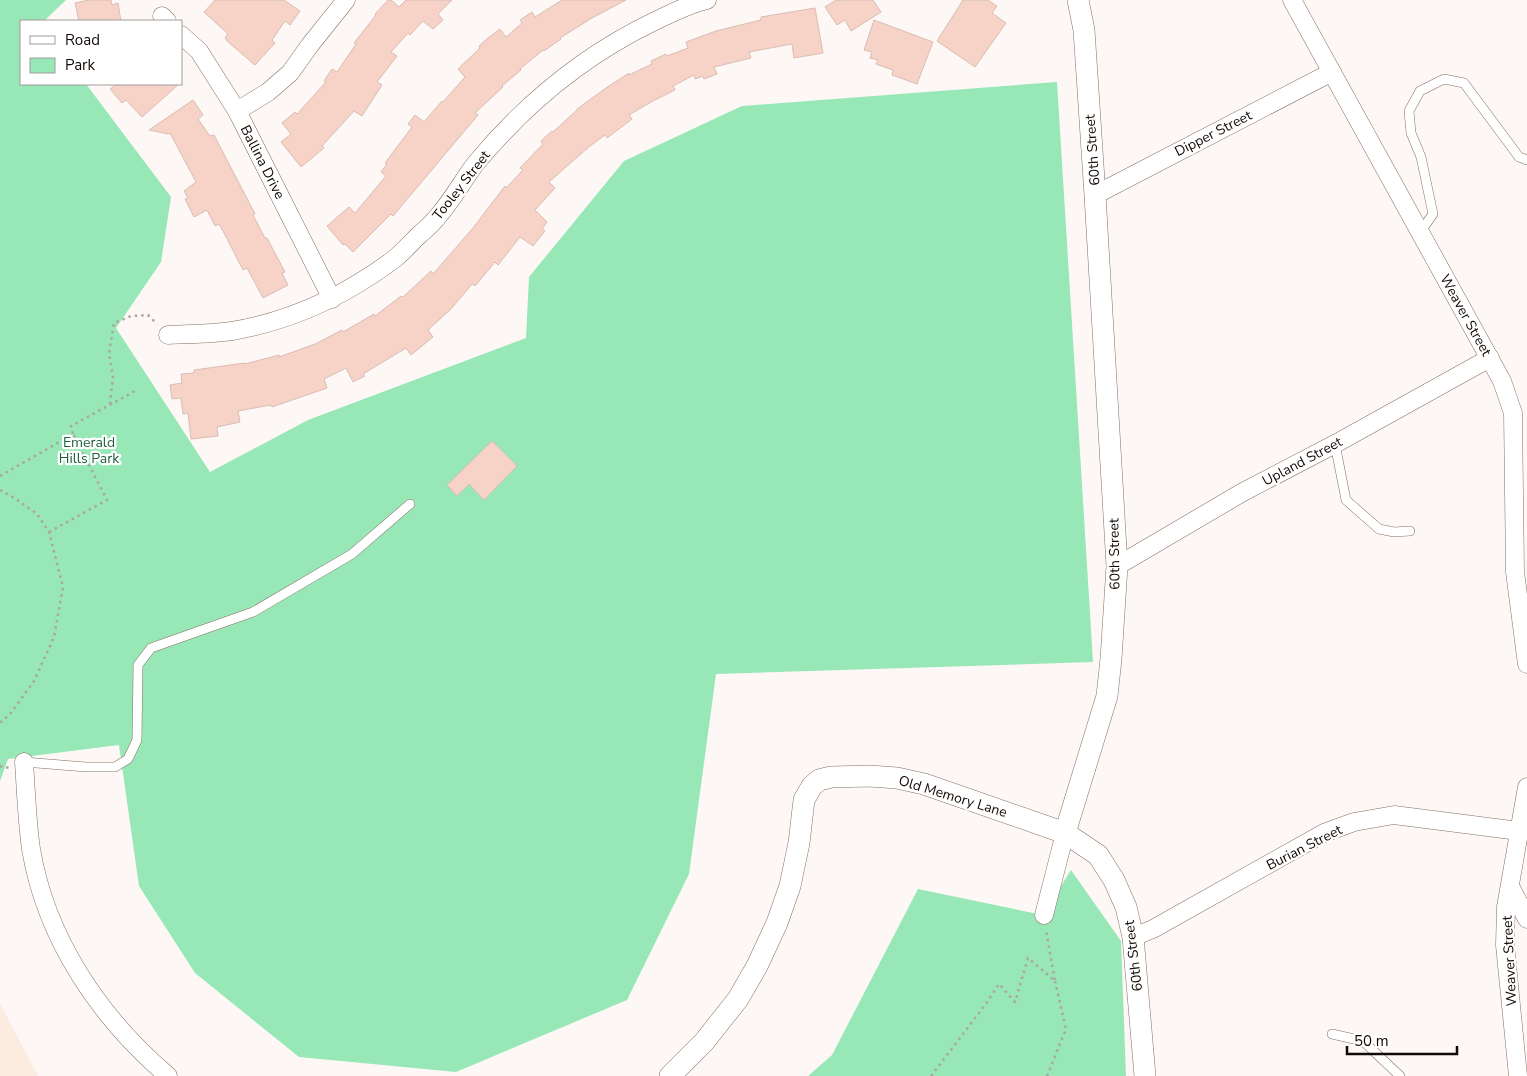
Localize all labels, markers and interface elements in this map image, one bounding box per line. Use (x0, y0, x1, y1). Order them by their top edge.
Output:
legend (20, 20, 182, 85)
text: Road (65, 30, 100, 50)
text: Park (65, 55, 95, 75)
street label: Dipper Street (1171, 106, 1255, 161)
street label: 60th Street (1081, 114, 1104, 186)
street label: Ballina Drive (236, 122, 289, 202)
street label: Tooley Street (428, 147, 495, 224)
street label: Weaver Street (1435, 271, 1496, 360)
street label: Upland Street (1259, 432, 1346, 490)
park label: Emerald Hills Park (59, 433, 120, 468)
street label: 60th Street (1104, 518, 1125, 590)
street label: Old Memory Lane (896, 771, 1009, 822)
street label: Burian Street (1263, 820, 1345, 875)
street label: Weaver Street (1498, 915, 1521, 1007)
street label: 60th Street (1120, 919, 1147, 993)
scale bar (1347, 1024, 1457, 1056)
text: 50 m (1354, 1031, 1389, 1051)

